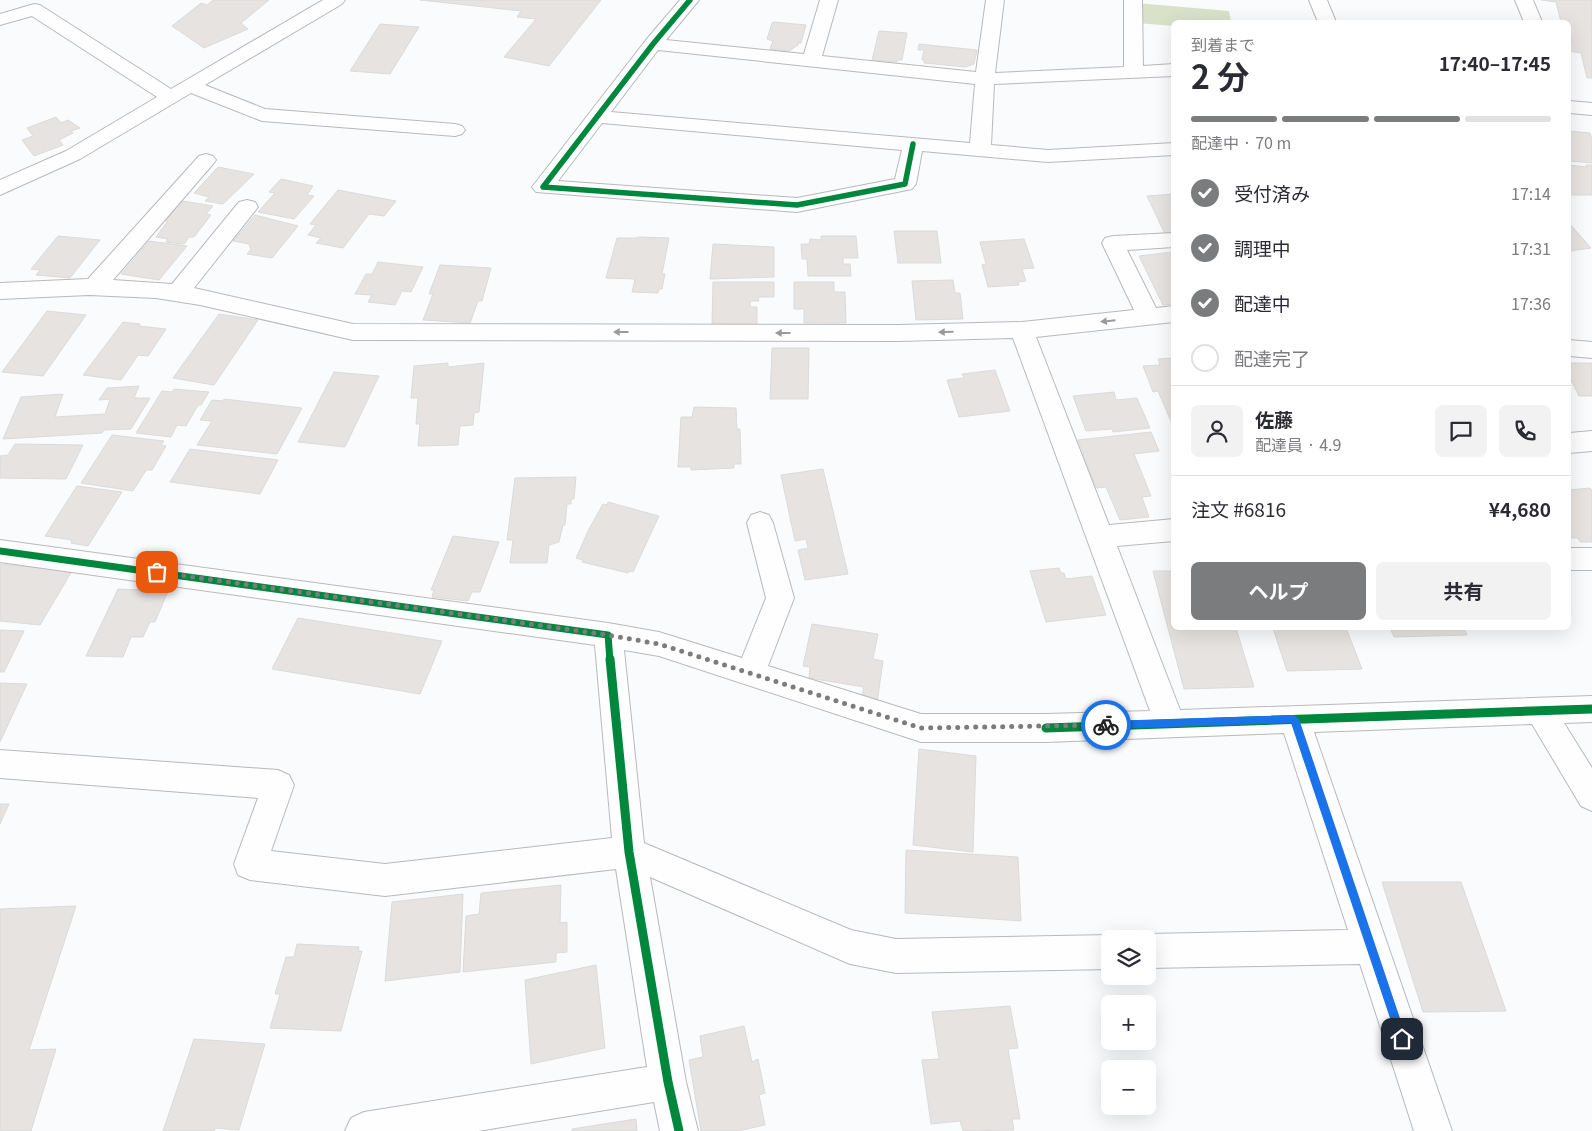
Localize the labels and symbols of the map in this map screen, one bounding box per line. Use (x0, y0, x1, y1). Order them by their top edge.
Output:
one-way arrow (1100, 317, 1116, 325)
one-way arrow (613, 328, 629, 336)
one-way arrow (938, 328, 954, 336)
one-way arrow (775, 329, 791, 337)
pin (136, 551, 178, 593)
courier (1081, 700, 1131, 750)
pin (1381, 1018, 1423, 1060)

